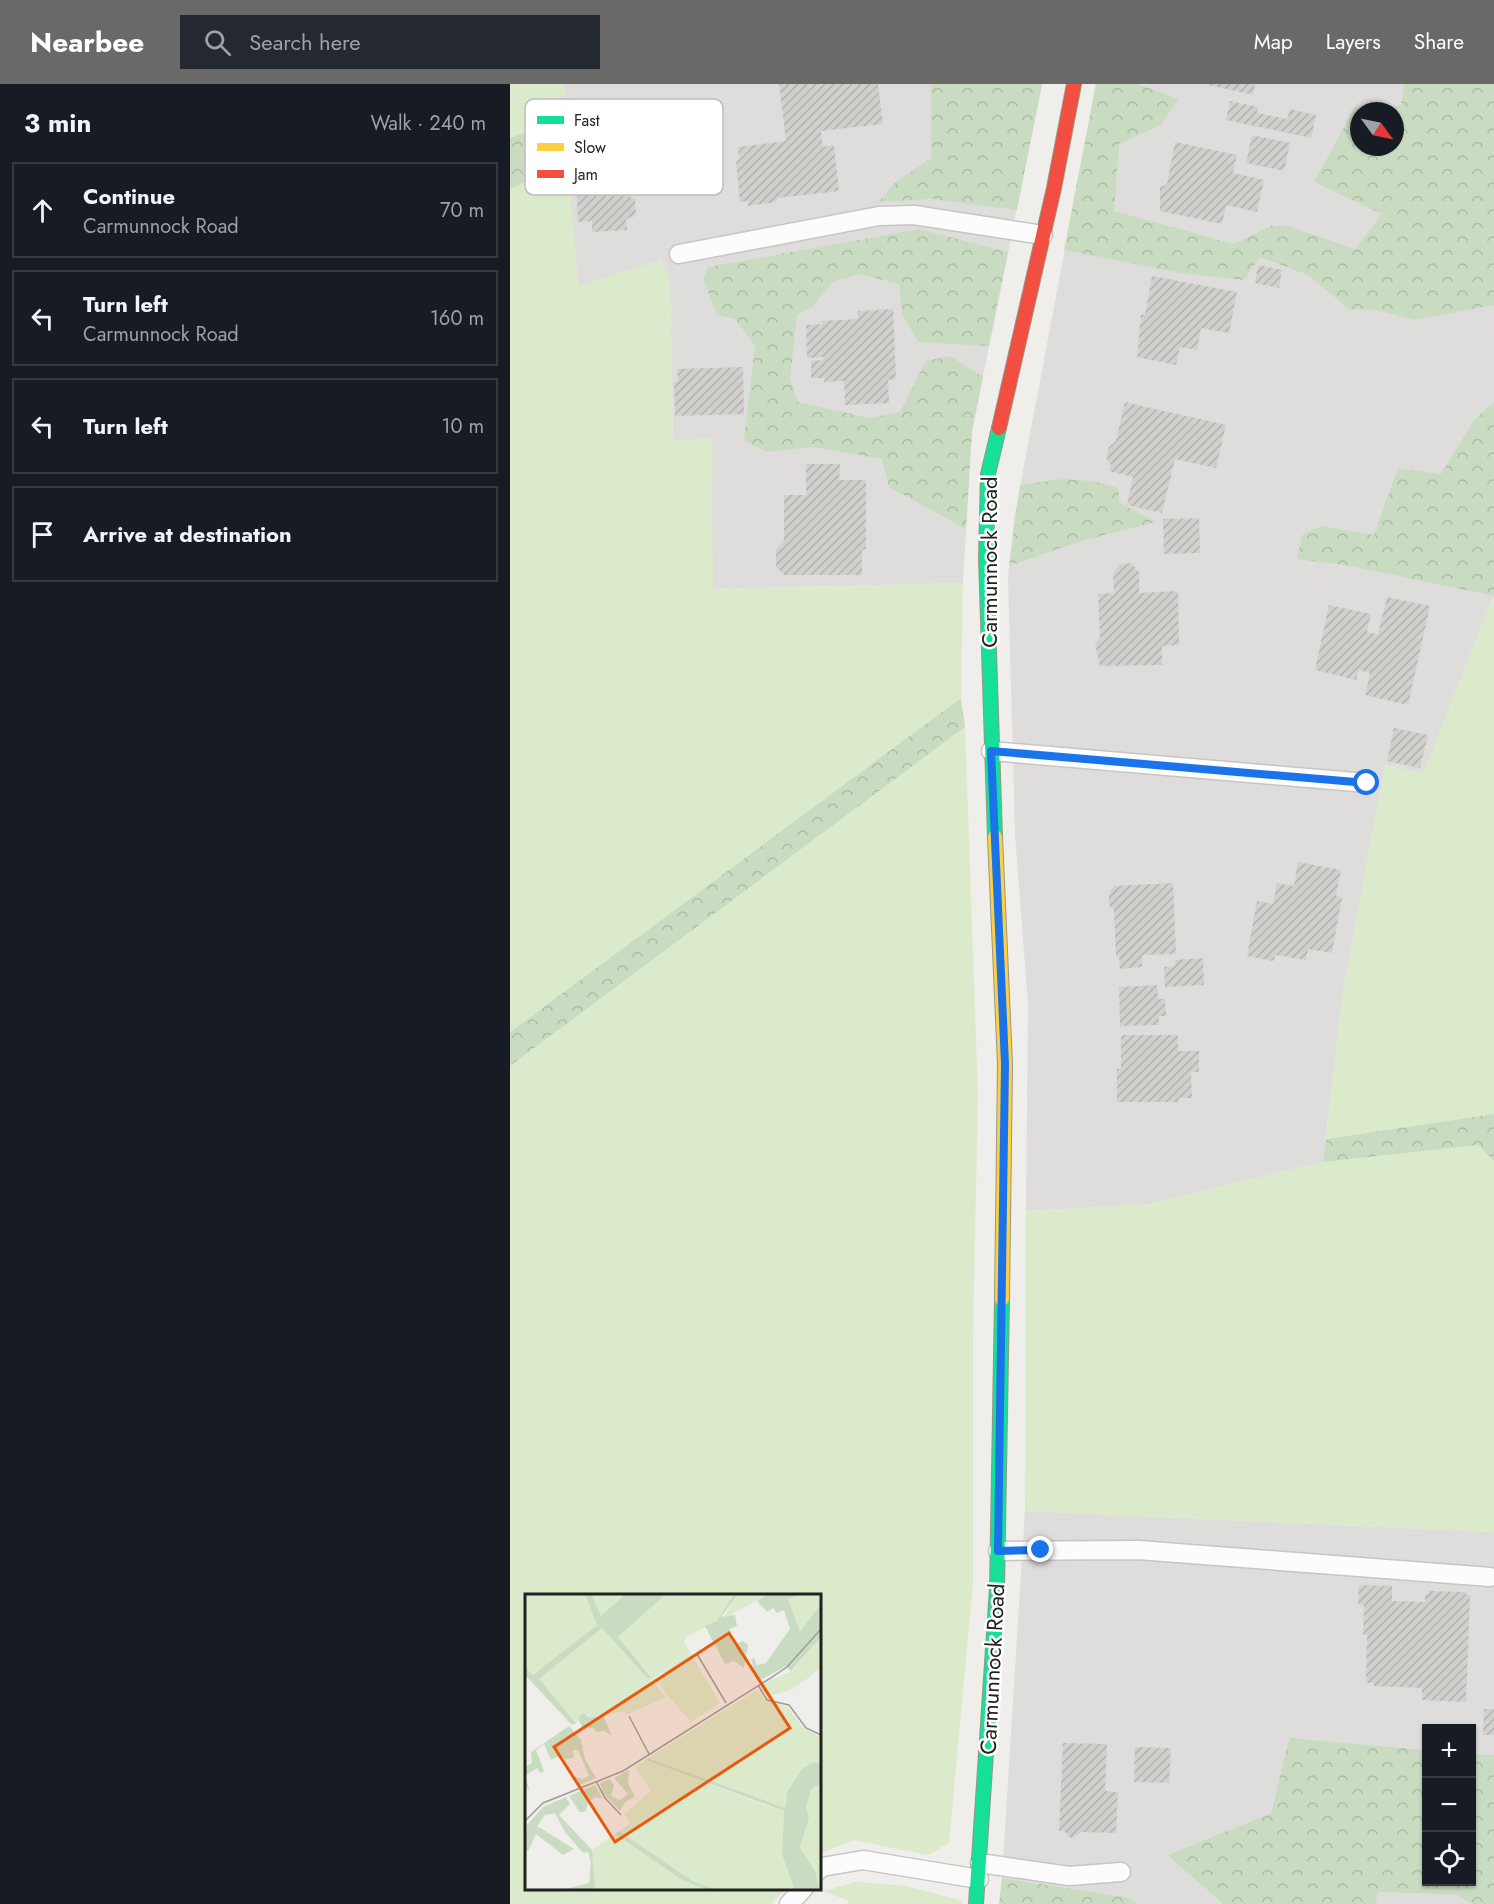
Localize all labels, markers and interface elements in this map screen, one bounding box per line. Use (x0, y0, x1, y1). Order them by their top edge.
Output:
search box (180, 15, 600, 69)
text: Nearbee (30, 22, 144, 63)
icon: search (201, 26, 234, 59)
text: Search here (249, 26, 361, 58)
text: Map (1254, 27, 1293, 57)
text: Layers (1326, 27, 1381, 57)
text: Share (1414, 27, 1464, 57)
legend (525, 99, 723, 195)
north arrow (1350, 102, 1404, 156)
text: 3 min (24, 104, 91, 142)
text: Walk · 240 m (371, 109, 486, 138)
text: Fast (574, 109, 600, 132)
text: Slow (574, 136, 606, 159)
text: Jam (572, 163, 598, 186)
text: Continue (83, 180, 175, 212)
icon: ahead (26, 194, 59, 227)
text: 70 m (440, 196, 484, 225)
text: Carmunnock Road (83, 212, 239, 241)
text: Turn left (83, 288, 168, 320)
icon: left (26, 302, 59, 335)
text: 160 m (430, 304, 484, 333)
text: Carmunnock Road (83, 320, 239, 349)
icon: left (26, 410, 59, 443)
text: Turn left (83, 410, 168, 442)
text: 10 m (441, 412, 484, 441)
street label: Carmunnock Road (973, 476, 1005, 648)
icon: arrive (26, 518, 59, 551)
text: Arrive at destination (83, 518, 292, 550)
route start (1353, 769, 1379, 795)
route end (1027, 1536, 1053, 1562)
street label: Carmunnock Road (972, 1583, 1012, 1755)
inset map (525, 1594, 820, 1889)
map controls (1422, 1724, 1476, 1886)
button: + (1422, 1724, 1476, 1778)
button: − (1422, 1778, 1476, 1832)
button: locate (1422, 1832, 1476, 1886)

